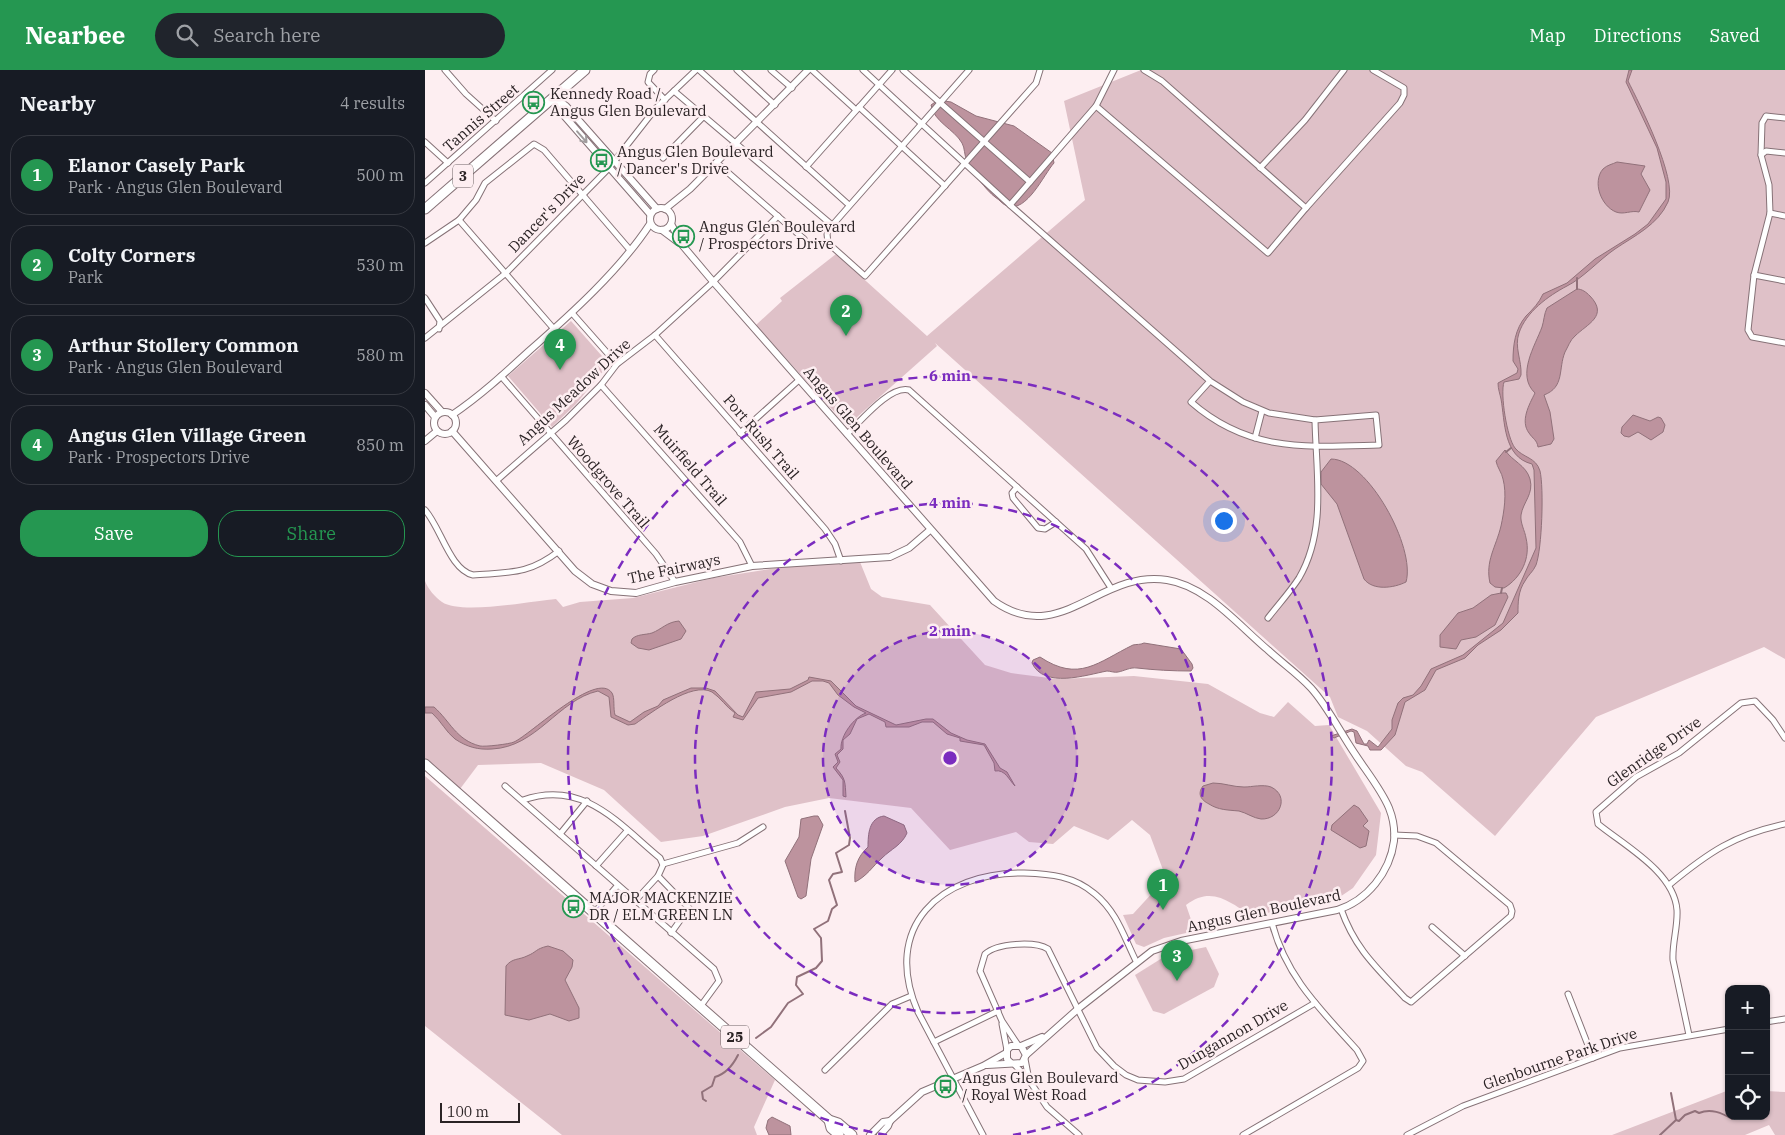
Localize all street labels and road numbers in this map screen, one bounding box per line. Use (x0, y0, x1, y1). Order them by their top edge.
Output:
street label: Tannis Street (439, 80, 522, 156)
road number: 3 (453, 164, 473, 188)
street label: Dancer's Drive (504, 169, 589, 256)
street label: Angus Meadow Drive (513, 334, 634, 449)
street label: Angus Glen Boulevard (800, 362, 917, 493)
street label: Port Rush Trail (719, 390, 803, 483)
street label: Muirfield Trail (650, 420, 731, 509)
street label: Woodgrove Trail (563, 432, 654, 532)
street label: The Fairways (626, 549, 722, 588)
street label: Glenridge Drive (1603, 712, 1705, 791)
street label: Angus Glen Boulevard (1185, 885, 1342, 936)
street label: Dungannon Drive (1174, 995, 1291, 1074)
street label: Glenbourne Park Drive (1480, 1023, 1639, 1094)
road number: 25 (721, 1026, 749, 1049)

